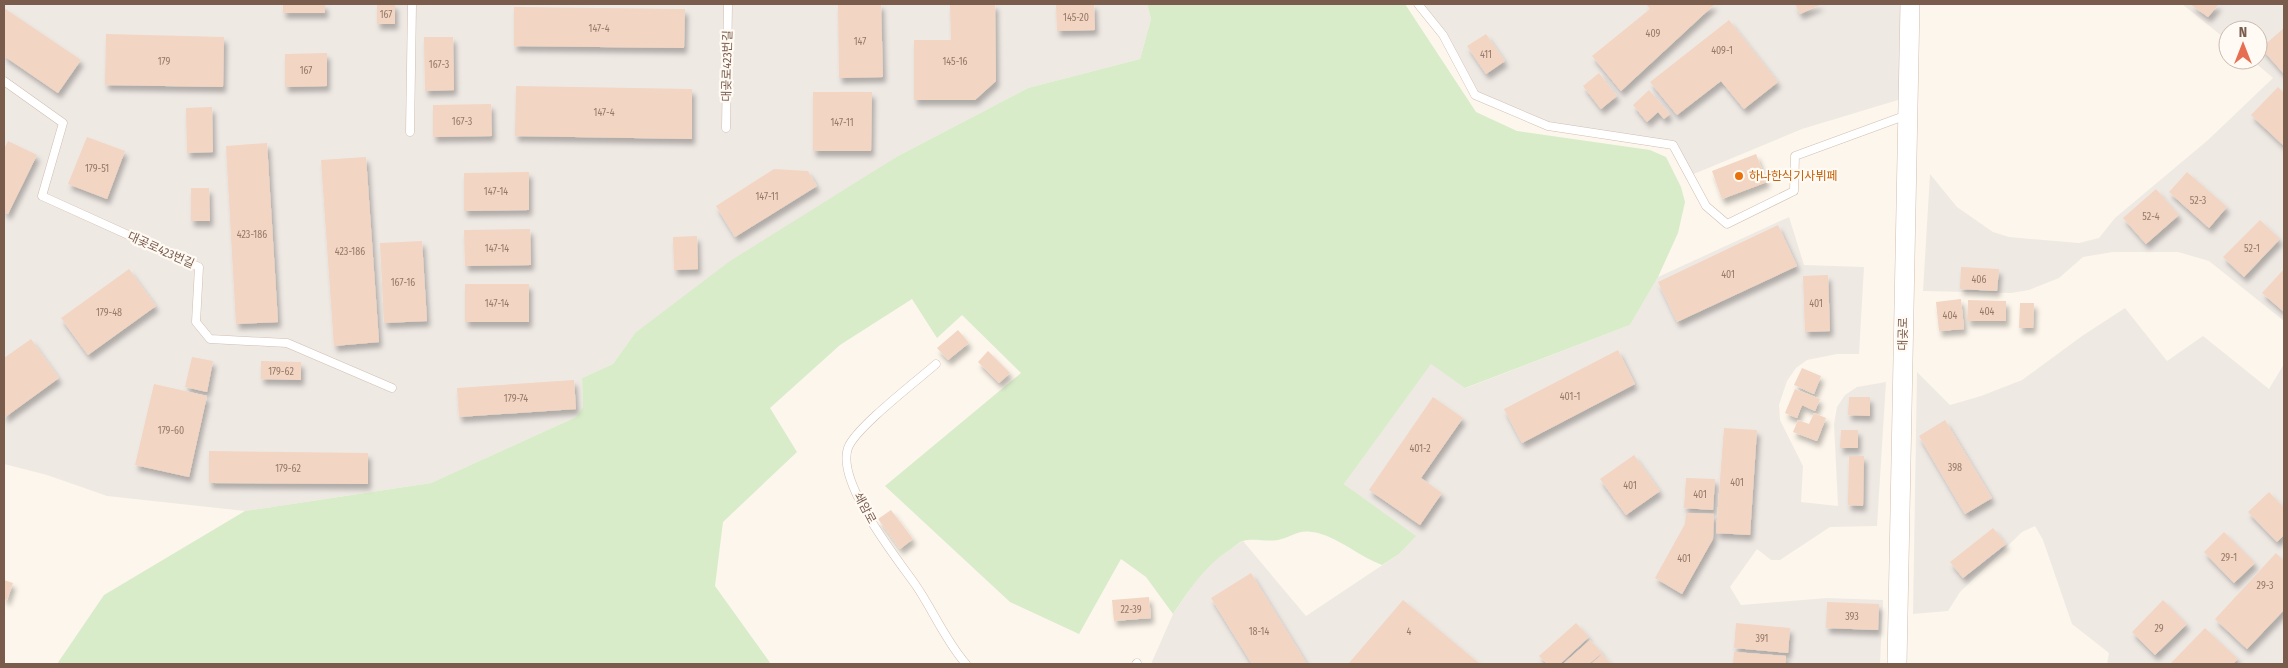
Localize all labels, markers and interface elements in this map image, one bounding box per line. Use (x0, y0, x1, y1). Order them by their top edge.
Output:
house number: 167 (380, 9, 392, 21)
house number: 145-20 (1063, 12, 1089, 24)
north arrow (2218, 20, 2268, 70)
house number: 147-4 (588, 23, 610, 35)
text: N (2239, 24, 2247, 41)
house number: 409 (1646, 28, 1661, 40)
street label: 대곶로423번길 (719, 30, 735, 102)
house number: 147 (854, 36, 866, 48)
house number: 409-1 (1711, 45, 1733, 57)
house number: 411 (1480, 49, 1492, 61)
house number: 179 (158, 56, 170, 68)
house number: 145-16 (942, 56, 968, 68)
house number: 167-3 (429, 59, 450, 71)
house number: 167 (300, 65, 312, 77)
house number: 147-4 (593, 107, 615, 119)
house number: 167-3 (452, 116, 473, 128)
house number: 147-11 (830, 117, 854, 129)
house number: 179-51 (85, 163, 109, 175)
place label: 하나한식기사뷔페 (1749, 169, 1837, 183)
marker: 하나한식기사뷔페 (1733, 170, 1745, 182)
house number: 147-14 (484, 186, 508, 198)
house number: 147-11 (755, 191, 779, 203)
house number: 52-3 (2190, 195, 2207, 207)
house number: 52-4 (2142, 211, 2160, 223)
street label: 대곶로423번길 (125, 229, 197, 271)
house number: 423-186 (237, 229, 267, 241)
house number: 147-14 (485, 243, 509, 255)
house number: 52-1 (2244, 243, 2260, 255)
house number: 423-186 (335, 246, 365, 258)
house number: 401 (1721, 269, 1735, 281)
house number: 406 (1971, 274, 1987, 286)
house number: 167-16 (391, 277, 415, 289)
house number: 147-14 (485, 298, 509, 310)
house number: 401 (1809, 298, 1823, 310)
house number: 404 (1980, 306, 1995, 318)
house number: 179-48 (96, 307, 122, 319)
house number: 404 (1943, 310, 1958, 322)
street label: 대곶로 (1896, 317, 1910, 351)
house number: 179-62 (268, 366, 294, 378)
house number: 401-1 (1560, 391, 1580, 403)
house number: 179-74 (504, 393, 528, 405)
house number: 179-60 (158, 425, 184, 437)
house number: 401-2 (1409, 443, 1431, 455)
house number: 398 (1948, 462, 1962, 474)
house number: 179-62 (275, 463, 301, 475)
house number: 401 (1730, 477, 1744, 489)
house number: 401 (1623, 480, 1637, 492)
house number: 401 (1693, 489, 1707, 501)
street label: 쇄암로 (851, 490, 879, 526)
house number: 29-1 (2221, 552, 2237, 564)
house number: 401 (1677, 553, 1691, 565)
house number: 29-3 (2257, 580, 2274, 592)
house number: 22-39 (1120, 604, 1142, 616)
house number: 393 (1845, 611, 1859, 623)
house number: 29 (2154, 623, 2164, 635)
house number: 18-14 (1249, 626, 1269, 638)
house number: 4 (1407, 626, 1412, 638)
house number: 391 (1756, 633, 1769, 645)

